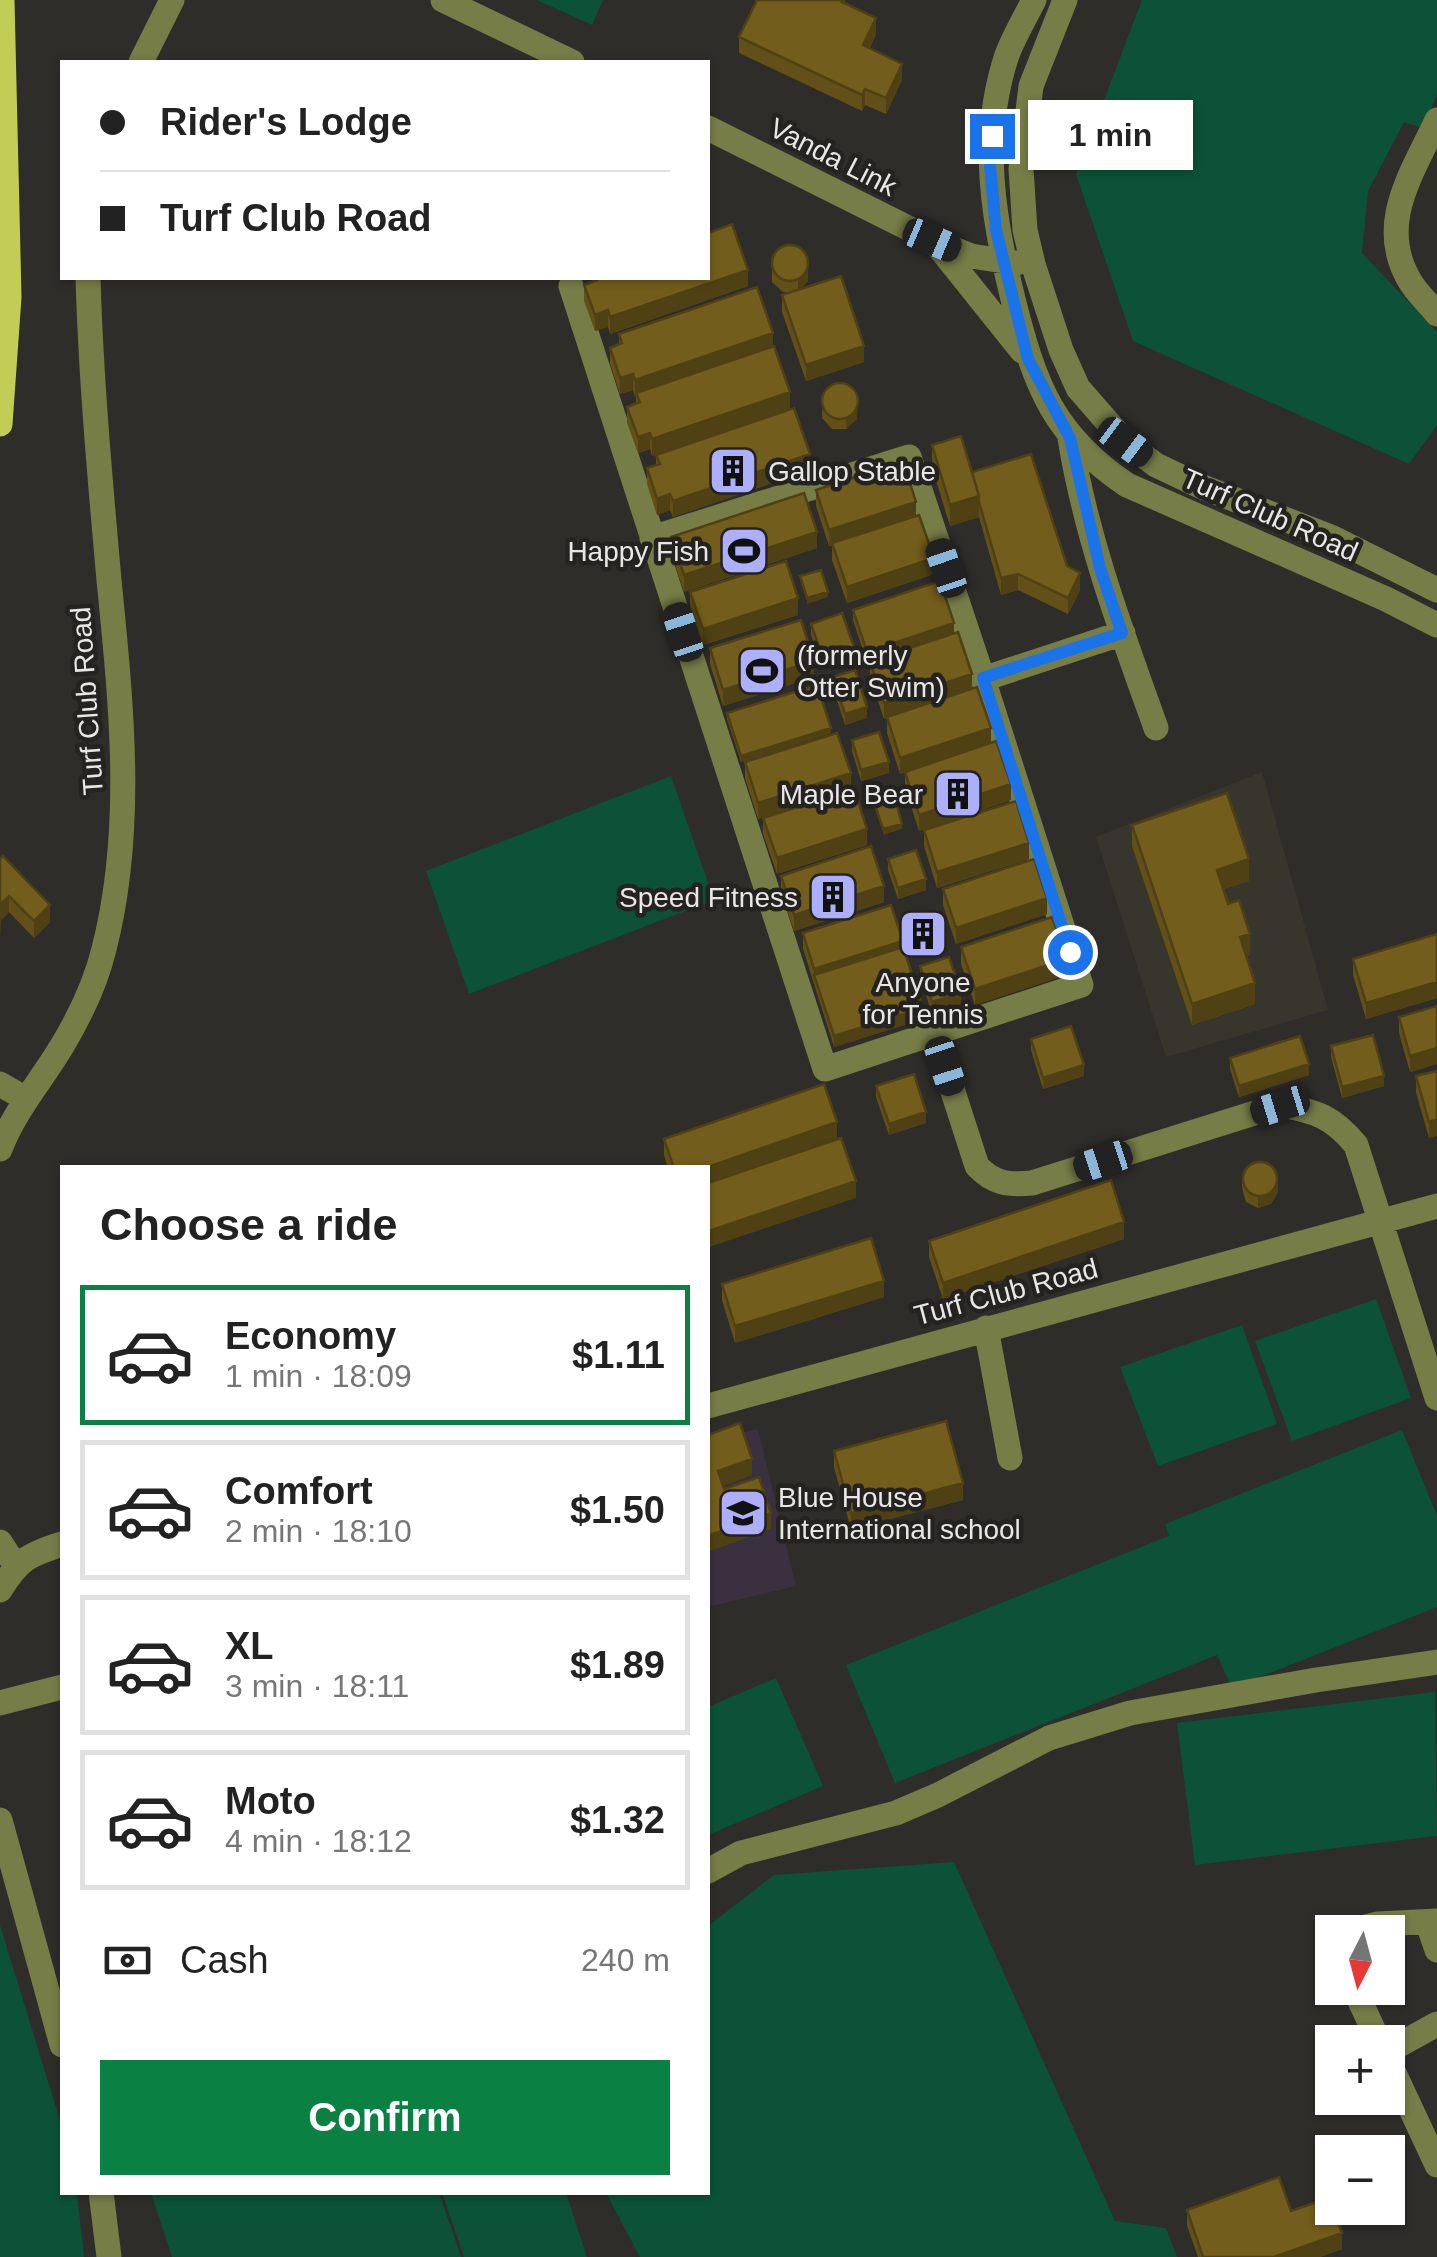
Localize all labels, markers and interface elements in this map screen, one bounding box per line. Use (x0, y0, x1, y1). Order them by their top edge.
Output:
text: Rider's Lodge (160, 101, 412, 143)
callout: 1 min (1027, 101, 1192, 171)
street label: Vanda Link (764, 112, 902, 203)
route end (970, 114, 1015, 159)
text: 1 min (1069, 117, 1152, 153)
text: Turf Club Road (160, 197, 432, 239)
car (899, 214, 965, 266)
car (1092, 412, 1158, 472)
building icon: Gallop Stable (707, 445, 759, 497)
place label: Gallop Stable (768, 456, 936, 487)
street label: Turf Club Road (1177, 462, 1363, 568)
sports icon: Happy Fish (718, 525, 770, 577)
car (922, 535, 970, 601)
place label: Happy Fish (567, 536, 709, 567)
car (659, 599, 707, 665)
street label: Turf Club Road (65, 606, 109, 796)
place label: (formerly Otter Swim) (797, 640, 945, 703)
sports icon: (formerly Otter Swim) (736, 645, 788, 697)
building icon: Maple Bear (932, 768, 984, 820)
place label: Maple Bear (780, 779, 923, 810)
building icon: Speed Fitness (807, 871, 859, 923)
place label: Speed Fitness (619, 882, 798, 913)
building icon: Anyone for Tennis (897, 908, 949, 960)
route start (1048, 930, 1093, 975)
place label: Anyone for Tennis (863, 967, 983, 1030)
car (921, 1033, 969, 1099)
car (1247, 1083, 1313, 1129)
car (1070, 1137, 1136, 1185)
text: Choose a ride (100, 1199, 398, 1250)
street label: Turf Club Road (911, 1253, 1101, 1331)
icon: car (105, 1310, 195, 1400)
text: Economy (225, 1315, 396, 1357)
text: $1.11 (572, 1334, 665, 1376)
text: 1 min · 18:09 (225, 1358, 412, 1394)
icon: car (105, 1465, 195, 1555)
text: Comfort (225, 1470, 373, 1512)
place label: Blue House International school (778, 1482, 1021, 1545)
school or university icon: Blue House International school (717, 1487, 769, 1539)
text: $1.50 (570, 1489, 665, 1531)
text: 2 min · 18:10 (225, 1513, 412, 1549)
icon: car (105, 1620, 195, 1710)
text: XL (225, 1625, 274, 1667)
text: $1.89 (570, 1644, 665, 1686)
text: 3 min · 18:11 (225, 1668, 409, 1704)
icon: car (105, 1775, 195, 1865)
text: Moto (225, 1780, 316, 1822)
text: $1.32 (570, 1799, 665, 1841)
text: 4 min · 18:12 (225, 1823, 412, 1859)
north arrow (1315, 1915, 1405, 2005)
map controls (1315, 1915, 1405, 2225)
icon: cash (100, 1933, 155, 1988)
text: Cash (180, 1939, 269, 1981)
text: 240 m (581, 1942, 670, 1978)
button: + (1315, 2025, 1405, 2115)
button: Confirm (100, 2060, 670, 2175)
button: − (1315, 2135, 1405, 2225)

